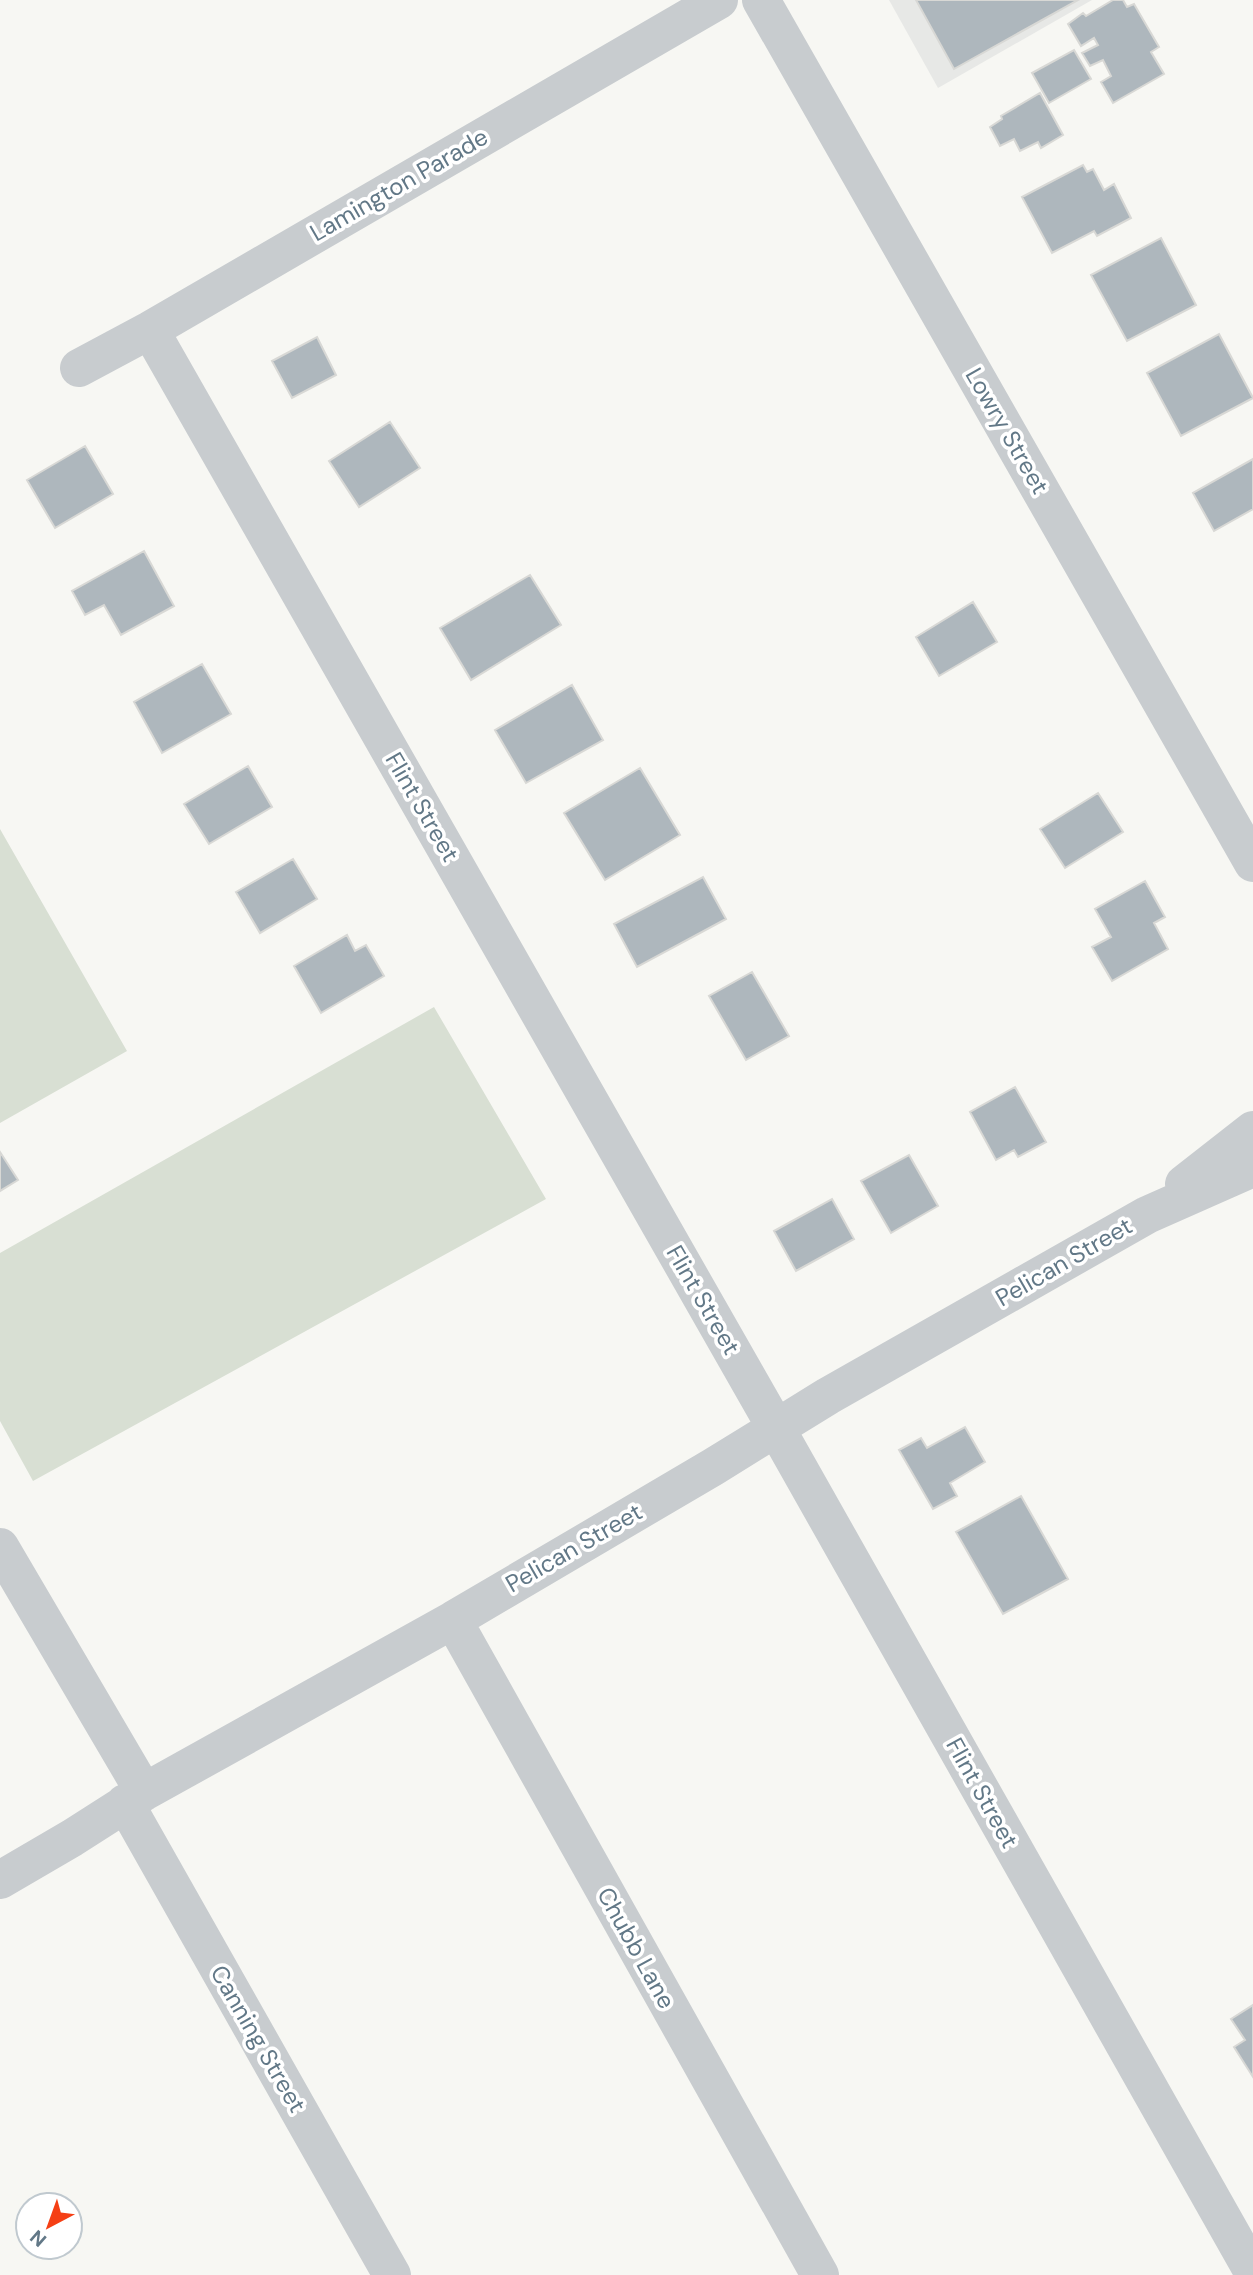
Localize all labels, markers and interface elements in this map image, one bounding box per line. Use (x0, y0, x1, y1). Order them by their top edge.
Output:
street label: Lamington Parade (304, 121, 493, 248)
street label: Lowry Street (959, 362, 1056, 499)
street label: Flint Street (379, 746, 466, 867)
street label: Pelican Street (990, 1210, 1138, 1313)
street label: Flint Street (660, 1239, 747, 1360)
street label: Pelican Street (500, 1496, 648, 1599)
street label: Flint Street (939, 1732, 1025, 1853)
street label: Chubb Lane (590, 1882, 683, 2014)
street label: Canning Street (204, 1959, 313, 2118)
north arrow (14, 2191, 84, 2261)
text: N (25, 2224, 52, 2252)

